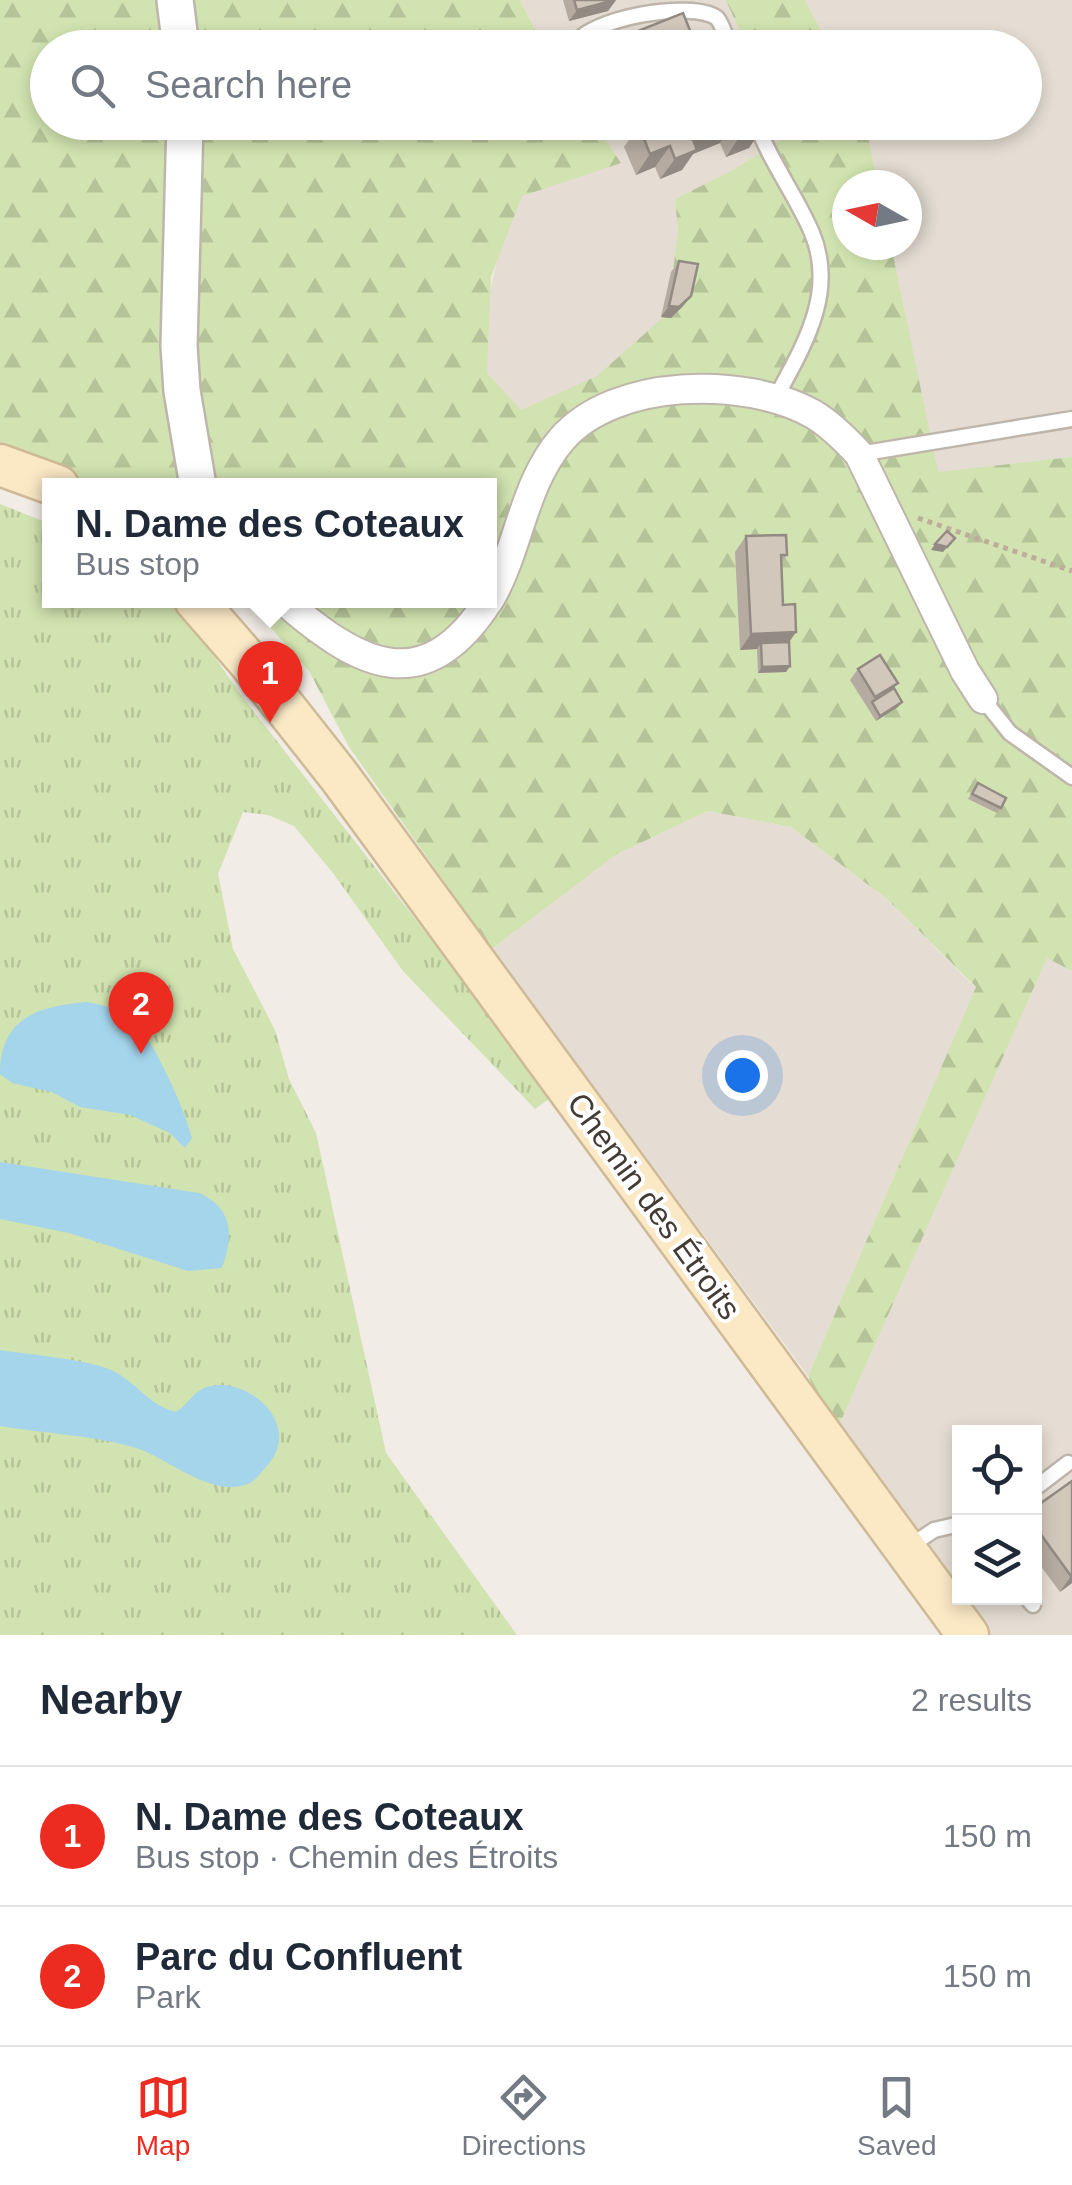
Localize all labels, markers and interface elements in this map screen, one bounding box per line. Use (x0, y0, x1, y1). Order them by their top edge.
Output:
search box (30, 30, 1042, 140)
icon: search (65, 58, 120, 113)
text: Search here (145, 64, 352, 106)
north arrow (832, 170, 922, 260)
popup (42, 478, 497, 608)
text: N. Dame des Coteaux (75, 503, 464, 545)
text: Bus stop (75, 546, 200, 582)
pin: 1 (238, 640, 302, 723)
pin: 2 (108, 972, 174, 1054)
your location (717, 1050, 768, 1101)
street label: Chemin des Étroits (560, 1086, 748, 1326)
map controls (952, 1425, 1042, 1605)
button: locate (952, 1425, 1042, 1515)
button: layers (952, 1515, 1042, 1605)
text: Nearby (40, 1676, 182, 1723)
text: 2 results (911, 1682, 1032, 1718)
text: N. Dame des Coteaux (135, 1796, 524, 1838)
text: 1 (64, 1818, 81, 1854)
text: 150 m (943, 1818, 1032, 1854)
text: Bus stop · Chemin des Étroits (135, 1839, 558, 1875)
text: Parc du Confluent (135, 1936, 462, 1978)
text: 2 (64, 1958, 81, 1994)
text: 150 m (943, 1958, 1032, 1994)
text: Park (135, 1979, 201, 2015)
tab: Map (136, 2070, 191, 2162)
tab: Directions (462, 2070, 586, 2162)
tab: Saved (857, 2070, 936, 2162)

